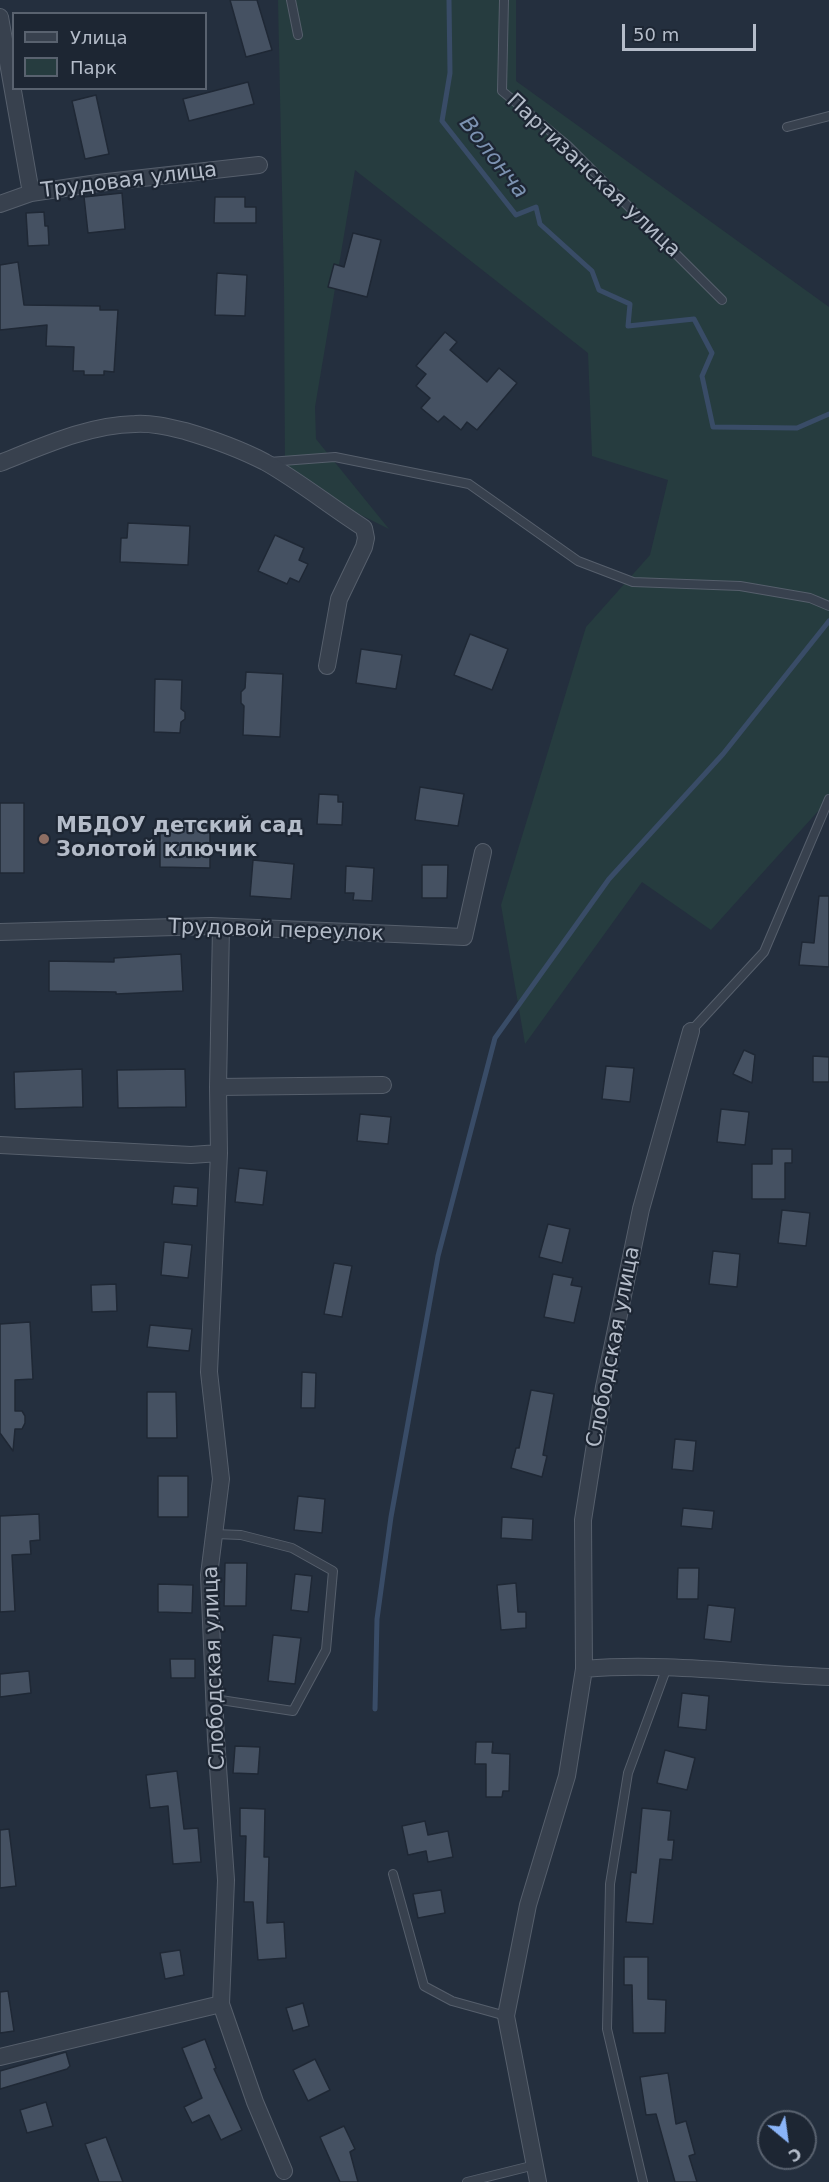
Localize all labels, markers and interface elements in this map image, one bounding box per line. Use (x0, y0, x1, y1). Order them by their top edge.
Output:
legend (12, 12, 207, 90)
scale bar (625, 12, 758, 50)
text: 50 m (633, 24, 679, 45)
text: Улица (70, 27, 127, 48)
text: Парк (70, 57, 117, 78)
street label: Партизанская улица (501, 89, 685, 263)
water label: Волонча (453, 112, 533, 204)
street label: Трудовая улица (40, 158, 218, 204)
place label: МБДОУ детский сад Золотой ключик (56, 814, 303, 864)
marker: МБДОУ детский сад Золотой ключик (37, 832, 51, 846)
street label: Трудовой переулок (168, 915, 384, 947)
street label: Слободская улица (582, 1244, 646, 1450)
street label: Слободская улица (199, 1565, 231, 1771)
north arrow (757, 2110, 817, 2170)
text: С (785, 2143, 805, 2166)

